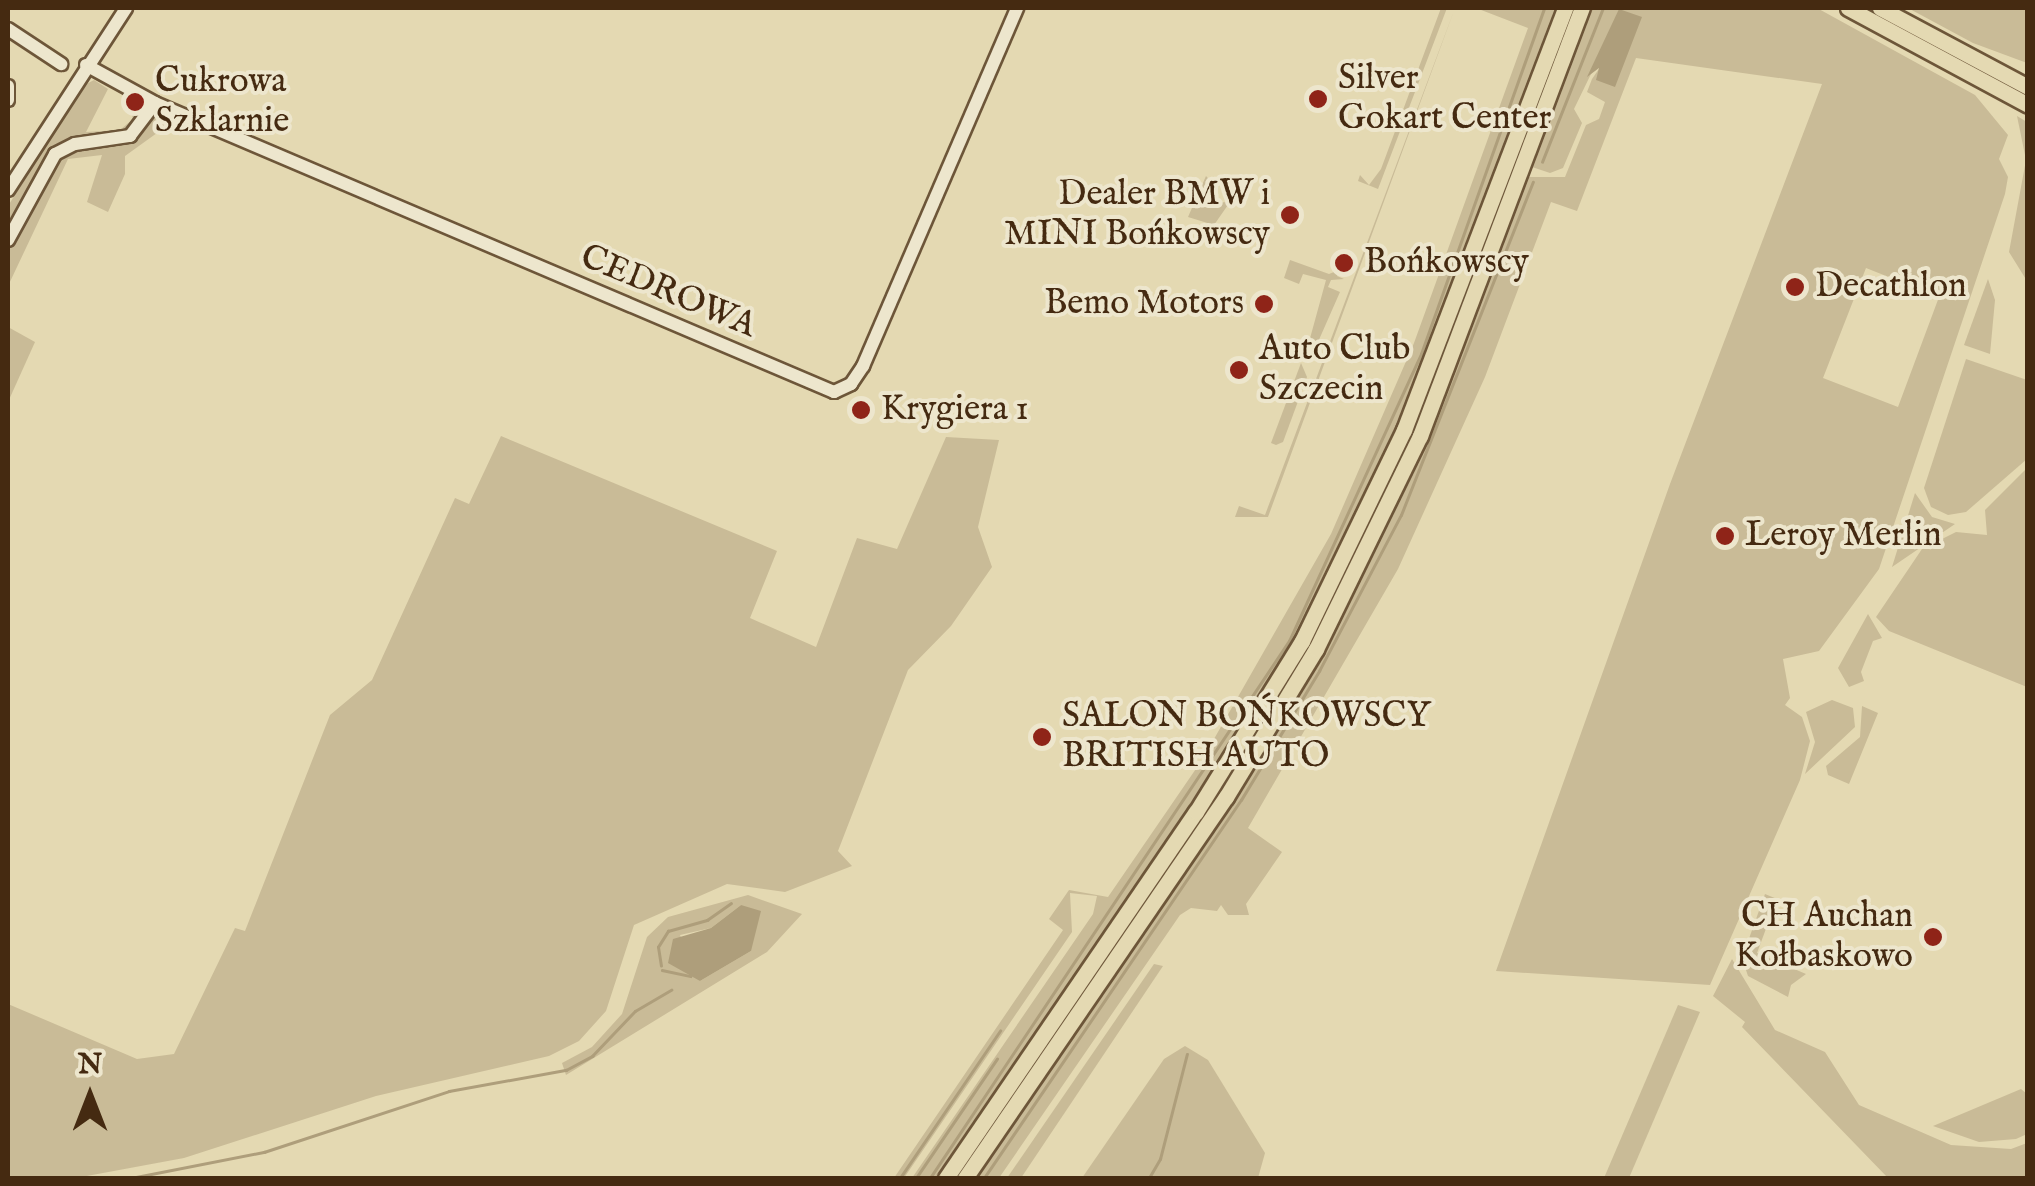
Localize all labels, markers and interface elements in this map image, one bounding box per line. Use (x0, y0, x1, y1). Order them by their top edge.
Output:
place label: Silver Gokart Center (1338, 58, 1551, 140)
place label: Cukrowa Szklarnie (155, 61, 289, 143)
marker: Silver Gokart Center (1307, 88, 1329, 110)
marker: Cukrowa Szklarnie (124, 91, 146, 113)
place label: Dealer BMW i MINI Bońkowscy (1004, 174, 1270, 256)
marker: Dealer BMW i MINI Bońkowscy (1279, 204, 1301, 226)
street label: CEDROWA (574, 236, 762, 348)
place label: Bońkowscy (1364, 242, 1529, 284)
marker: Bońkowscy (1333, 252, 1355, 274)
place label: Decathlon (1815, 266, 1967, 308)
marker: Decathlon (1784, 276, 1806, 298)
place label: Bemo Motors (1044, 283, 1244, 325)
marker: Bemo Motors (1253, 293, 1275, 315)
place label: Auto Club Szczecin (1259, 329, 1411, 411)
marker: Auto Club Szczecin (1228, 359, 1250, 381)
place label: Krygiera 1 (881, 389, 1029, 431)
marker: Krygiera 1 (850, 399, 872, 421)
place label: Leroy Merlin (1745, 515, 1942, 557)
marker: Leroy Merlin (1714, 525, 1736, 547)
place label: SALON BOŃKOWSCY BRITISH AUTO (1062, 696, 1430, 778)
marker: SALON BOŃKOWSCY BRITISH AUTO (1031, 726, 1053, 748)
place label: CH Auchan Kołbaskowo (1735, 896, 1913, 978)
marker: CH Auchan Kołbaskowo (1922, 926, 1944, 948)
north arrow (40, 1046, 140, 1146)
text: N (78, 1048, 102, 1083)

